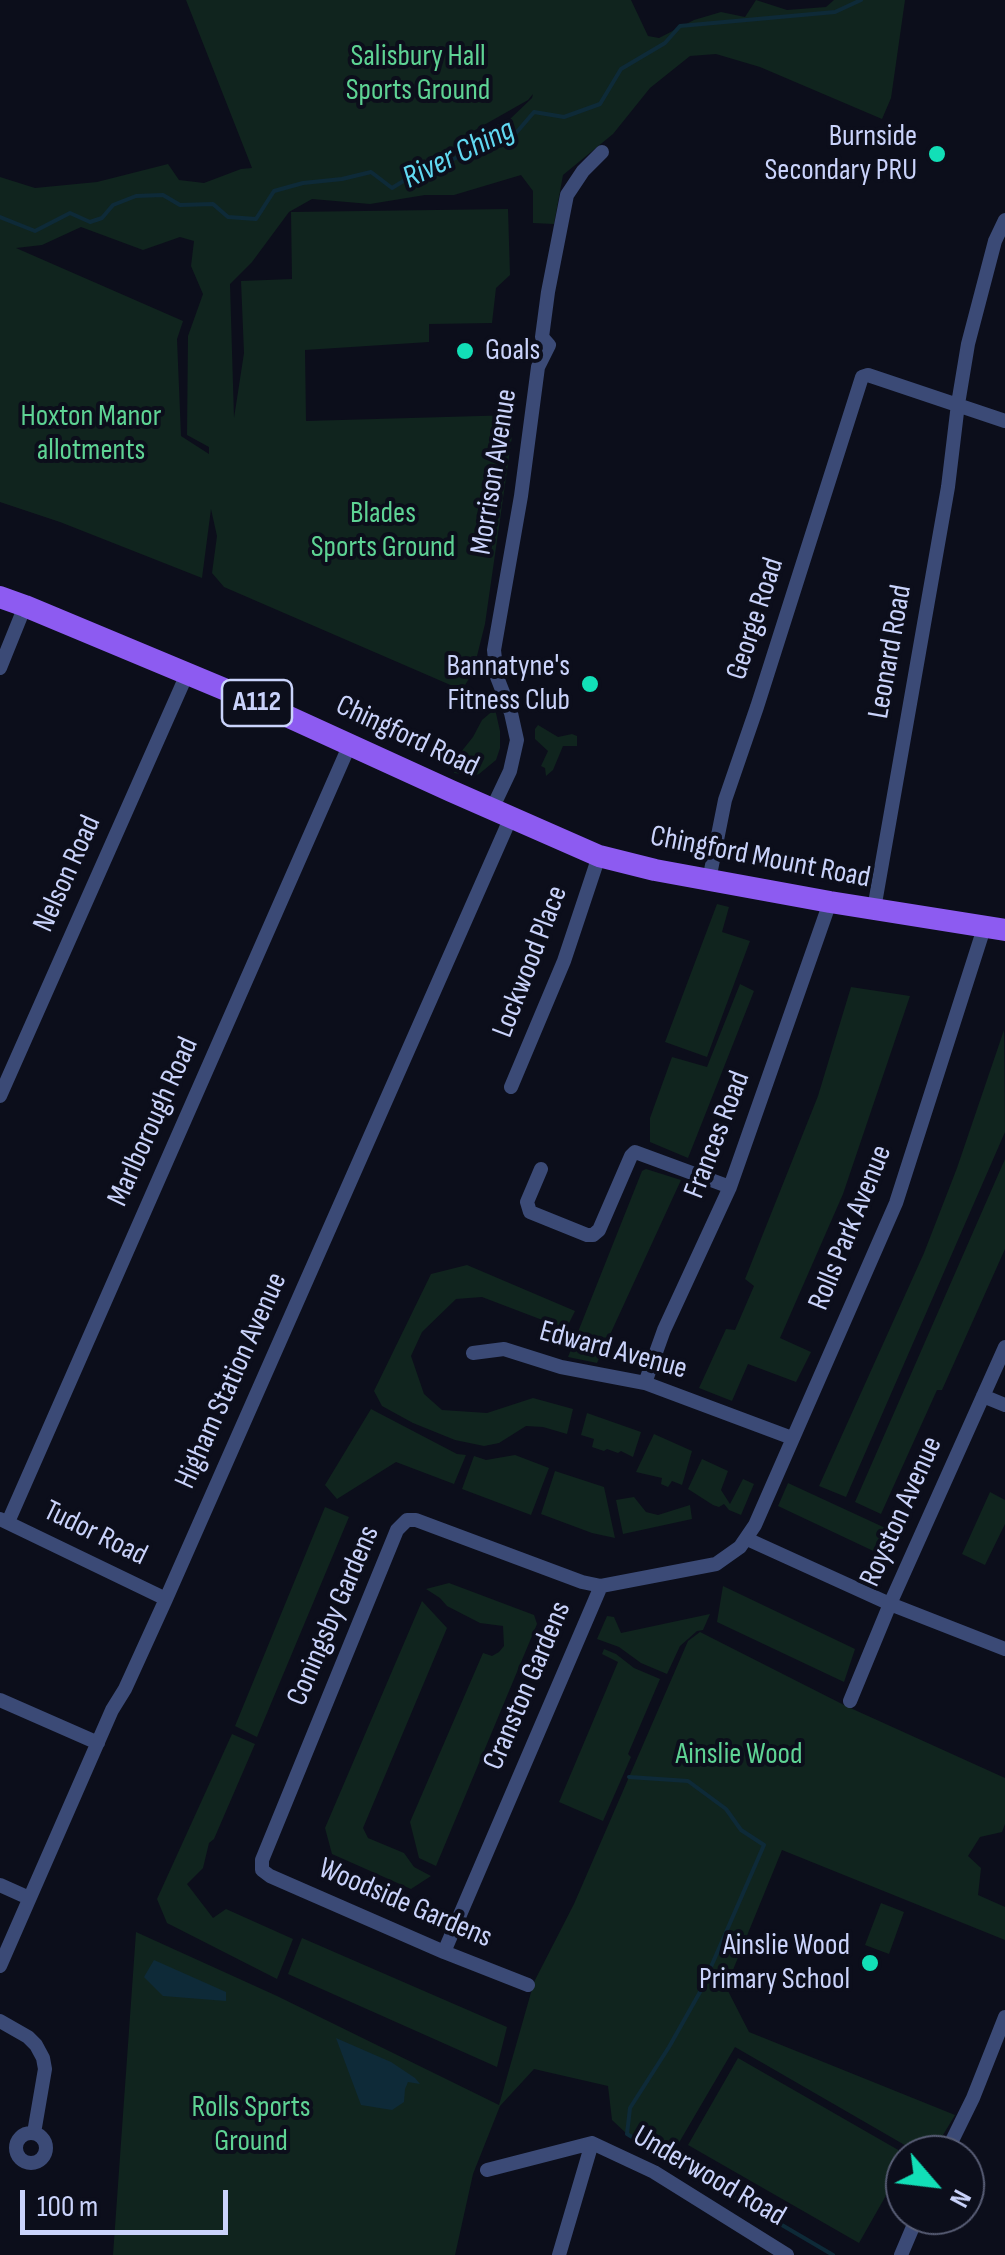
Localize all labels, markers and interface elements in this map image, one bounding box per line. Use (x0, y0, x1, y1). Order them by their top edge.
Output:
park label: Salisbury Hall Sports Ground (346, 39, 490, 110)
water label: River Ching (397, 112, 521, 198)
place label: Burnside Secondary PRU (764, 119, 917, 190)
marker: Burnside Secondary PRU (926, 143, 948, 165)
place label: Goals (485, 333, 540, 369)
marker: Goals (454, 340, 476, 362)
street label: Morrison Avenue (464, 387, 526, 557)
park label: Hoxton Manor allotments (21, 399, 161, 470)
park label: Blades Sports Ground (311, 496, 455, 566)
street label: George Road (719, 554, 793, 684)
street label: Leonard Road (862, 582, 920, 722)
place label: Bannatyne's Fitness Club (447, 649, 570, 720)
marker: Bannatyne's Fitness Club (579, 673, 601, 695)
road number: A112 (222, 680, 292, 726)
street label: Chingford Road (330, 688, 484, 786)
street label: Nelson Road (26, 810, 110, 938)
street label: Chingford Mount Road (647, 819, 873, 897)
street label: Lockwood Place (486, 881, 576, 1043)
street label: Marlborough Road (101, 1032, 207, 1212)
street label: Frances Road (677, 1066, 759, 1204)
street label: Rolls Park Avenue (802, 1140, 900, 1316)
street label: Higham Station Avenue (168, 1267, 296, 1495)
street label: Edward Avenue (535, 1314, 691, 1388)
street label: Royston Avenue (853, 1431, 951, 1593)
street label: Tudor Road (37, 1494, 153, 1574)
street label: Coningsby Gardens (280, 1521, 388, 1711)
street label: Cranston Gardens (476, 1596, 580, 1776)
park label: Ainslie Wood (675, 1737, 803, 1773)
street label: Woodside Gardens (313, 1851, 497, 1957)
place label: Ainslie Wood Primary School (699, 1928, 850, 1998)
marker: Ainslie Wood Primary School (859, 1952, 881, 1974)
park label: Rolls Sports Ground (191, 2090, 311, 2160)
street label: Underwood Road (626, 2119, 792, 2235)
north arrow (885, 2135, 985, 2235)
scale bar (25, 2170, 232, 2232)
text: N (942, 2184, 978, 2213)
text: 100 m (37, 2189, 98, 2225)

